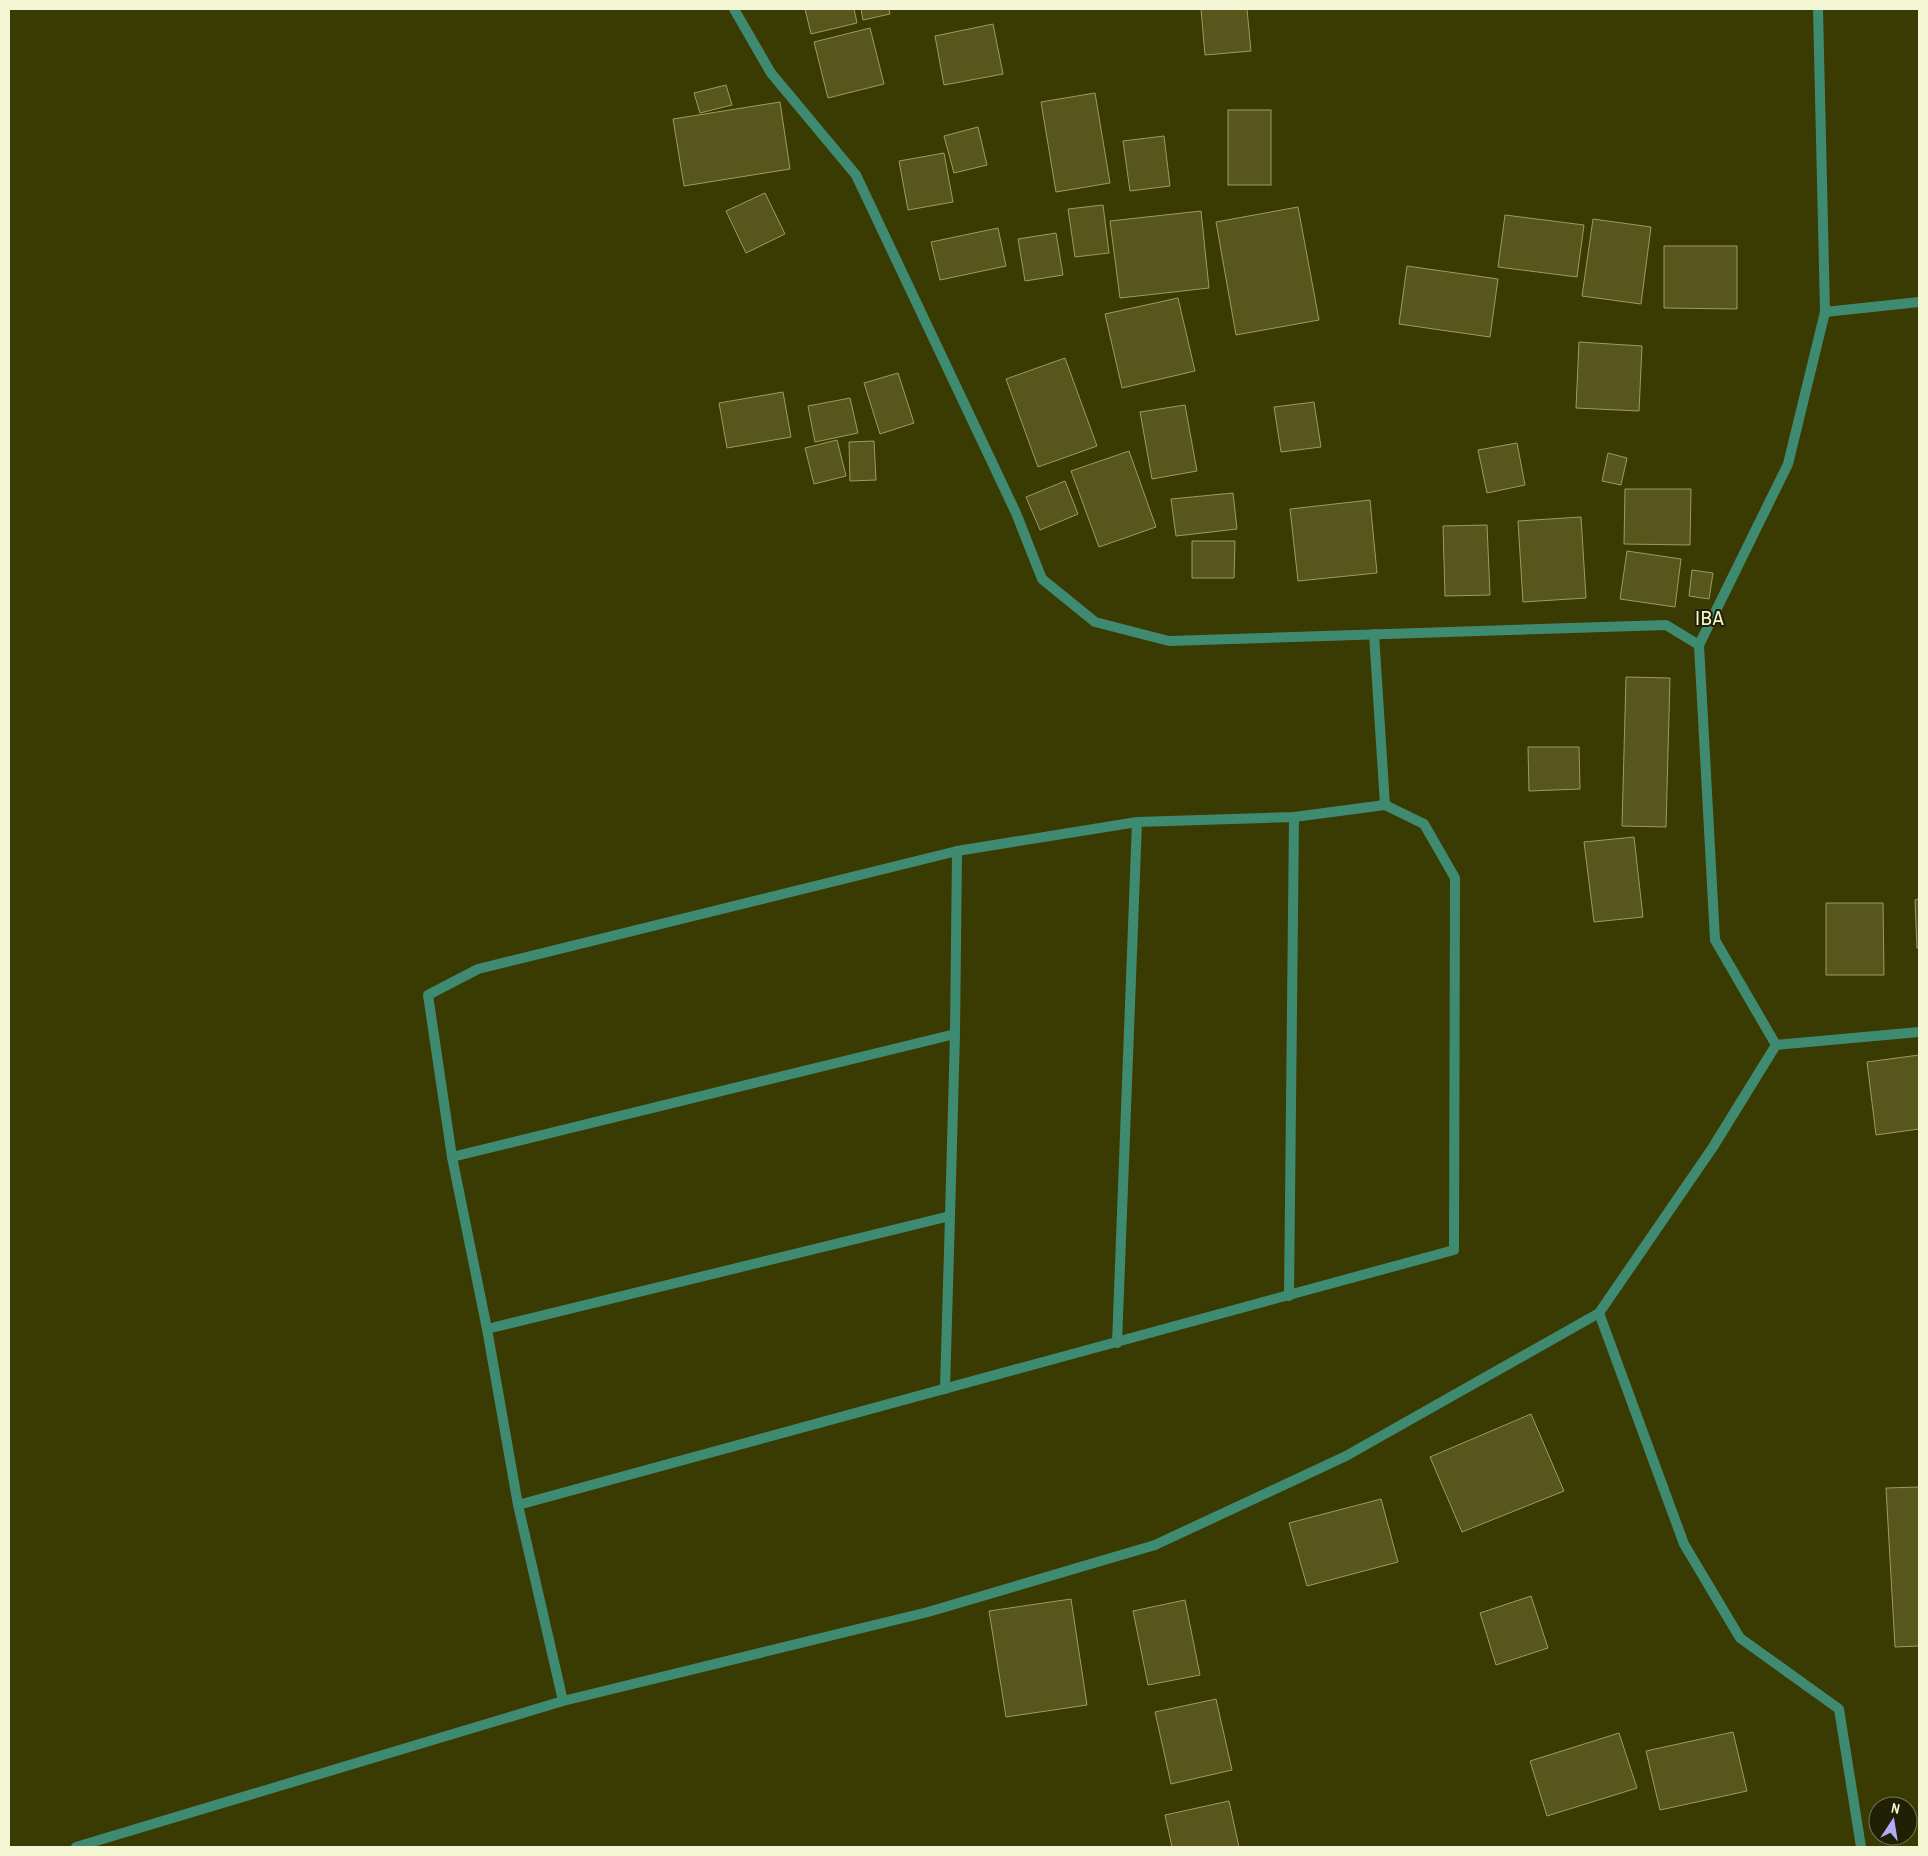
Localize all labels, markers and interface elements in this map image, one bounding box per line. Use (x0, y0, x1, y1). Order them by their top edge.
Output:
district label: IBA (1695, 604, 1725, 631)
north arrow (1868, 1796, 1918, 1846)
text: N (1890, 1799, 1902, 1818)

